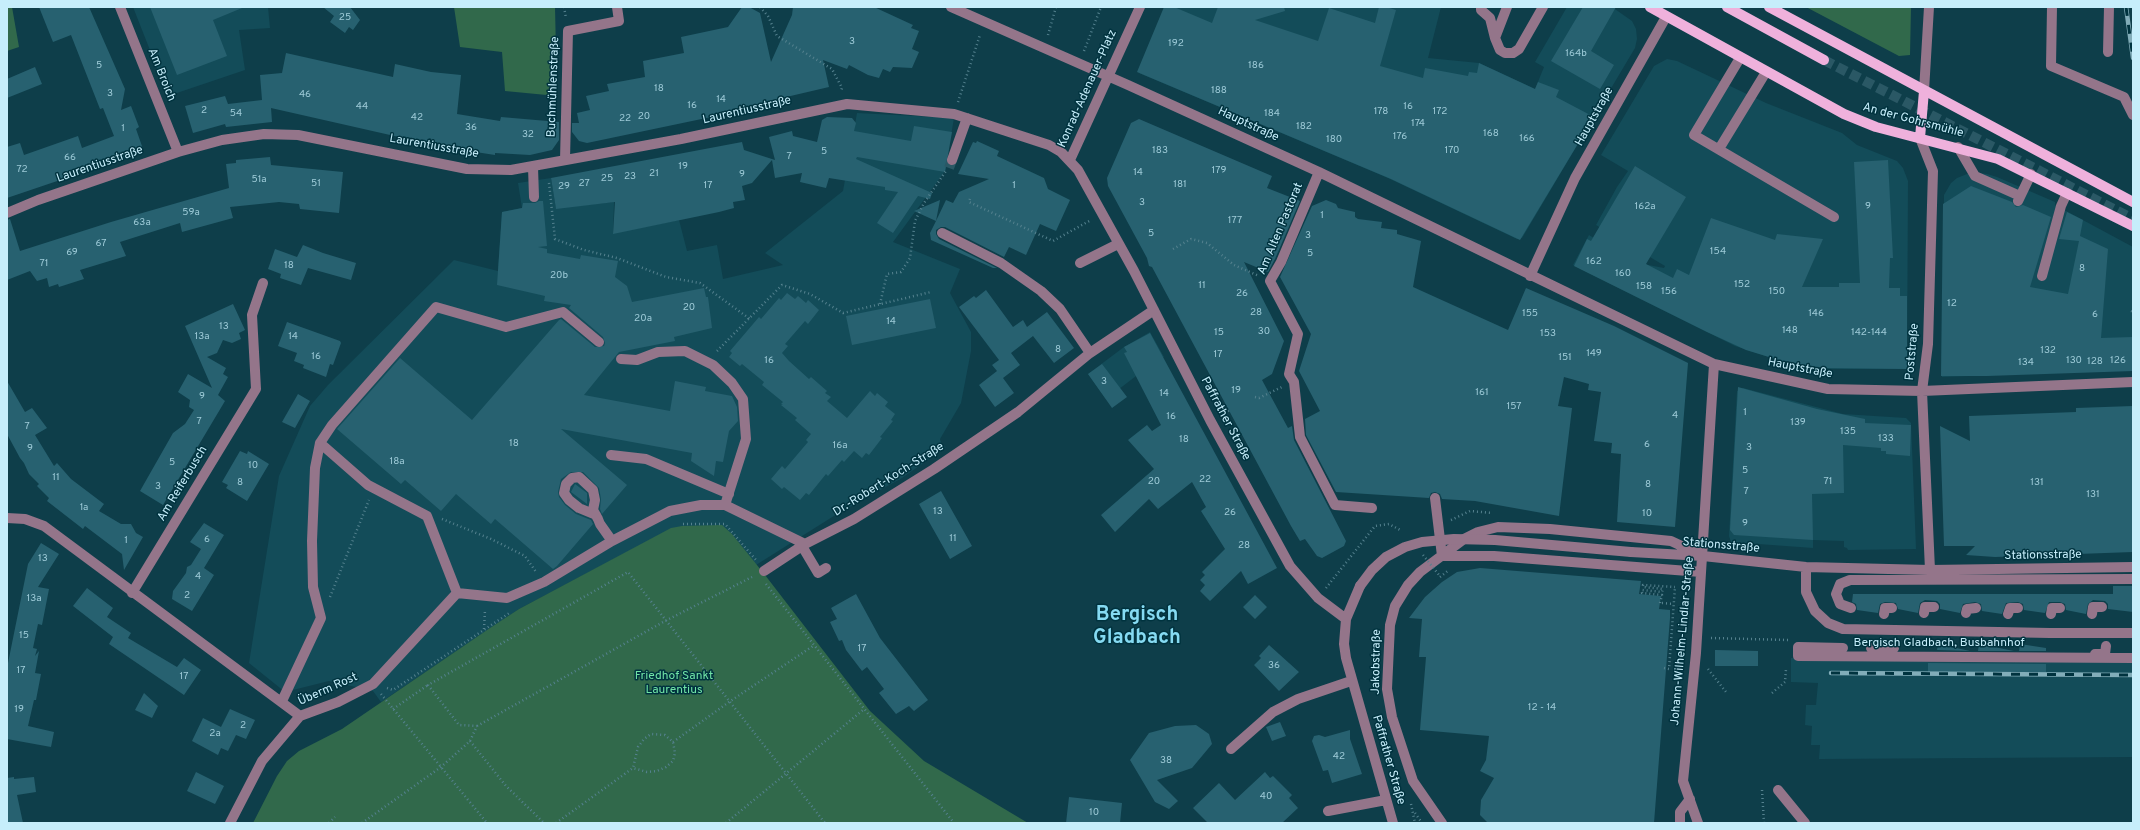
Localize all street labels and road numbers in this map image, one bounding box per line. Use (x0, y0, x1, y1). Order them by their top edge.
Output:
street label: Konrad-Adenauer-Platz (1055, 28, 1121, 150)
street label: Buchmühlenstraße (545, 36, 563, 138)
street label: Am Broich (144, 46, 178, 104)
street label: Hauptstraße (1573, 85, 1617, 149)
street label: Laurentiusstraße (701, 94, 793, 128)
street label: An der Gohrsmühle (1861, 101, 1965, 141)
street label: Hauptstraße (1215, 105, 1281, 145)
street label: Laurentiusstraße (388, 132, 480, 162)
street label: Laurentiusstraße (55, 143, 145, 187)
street label: Am Alten Pastorat (1255, 181, 1307, 277)
street label: Poststraße (1903, 323, 1923, 381)
street label: Hauptstraße (1766, 356, 1834, 382)
street label: Paffrather Straße (1197, 375, 1253, 463)
street label: Dr.-Robert-Koch-Straße (831, 440, 947, 520)
street label: Am Reiferbusch (155, 444, 211, 524)
street label: Stationsstraße (1682, 535, 1760, 557)
street label: Stationsstraße (2004, 548, 2082, 564)
street label: Johann-Wilhelm-Lindlar-Straße (1668, 556, 1698, 726)
street label: Jakobstraße (1369, 629, 1385, 695)
street label: Bergisch Gladbach, Busbahnhof (1853, 637, 2025, 651)
street label: Überm Rost (296, 670, 360, 710)
street label: Paffrather Straße (1368, 714, 1408, 806)

